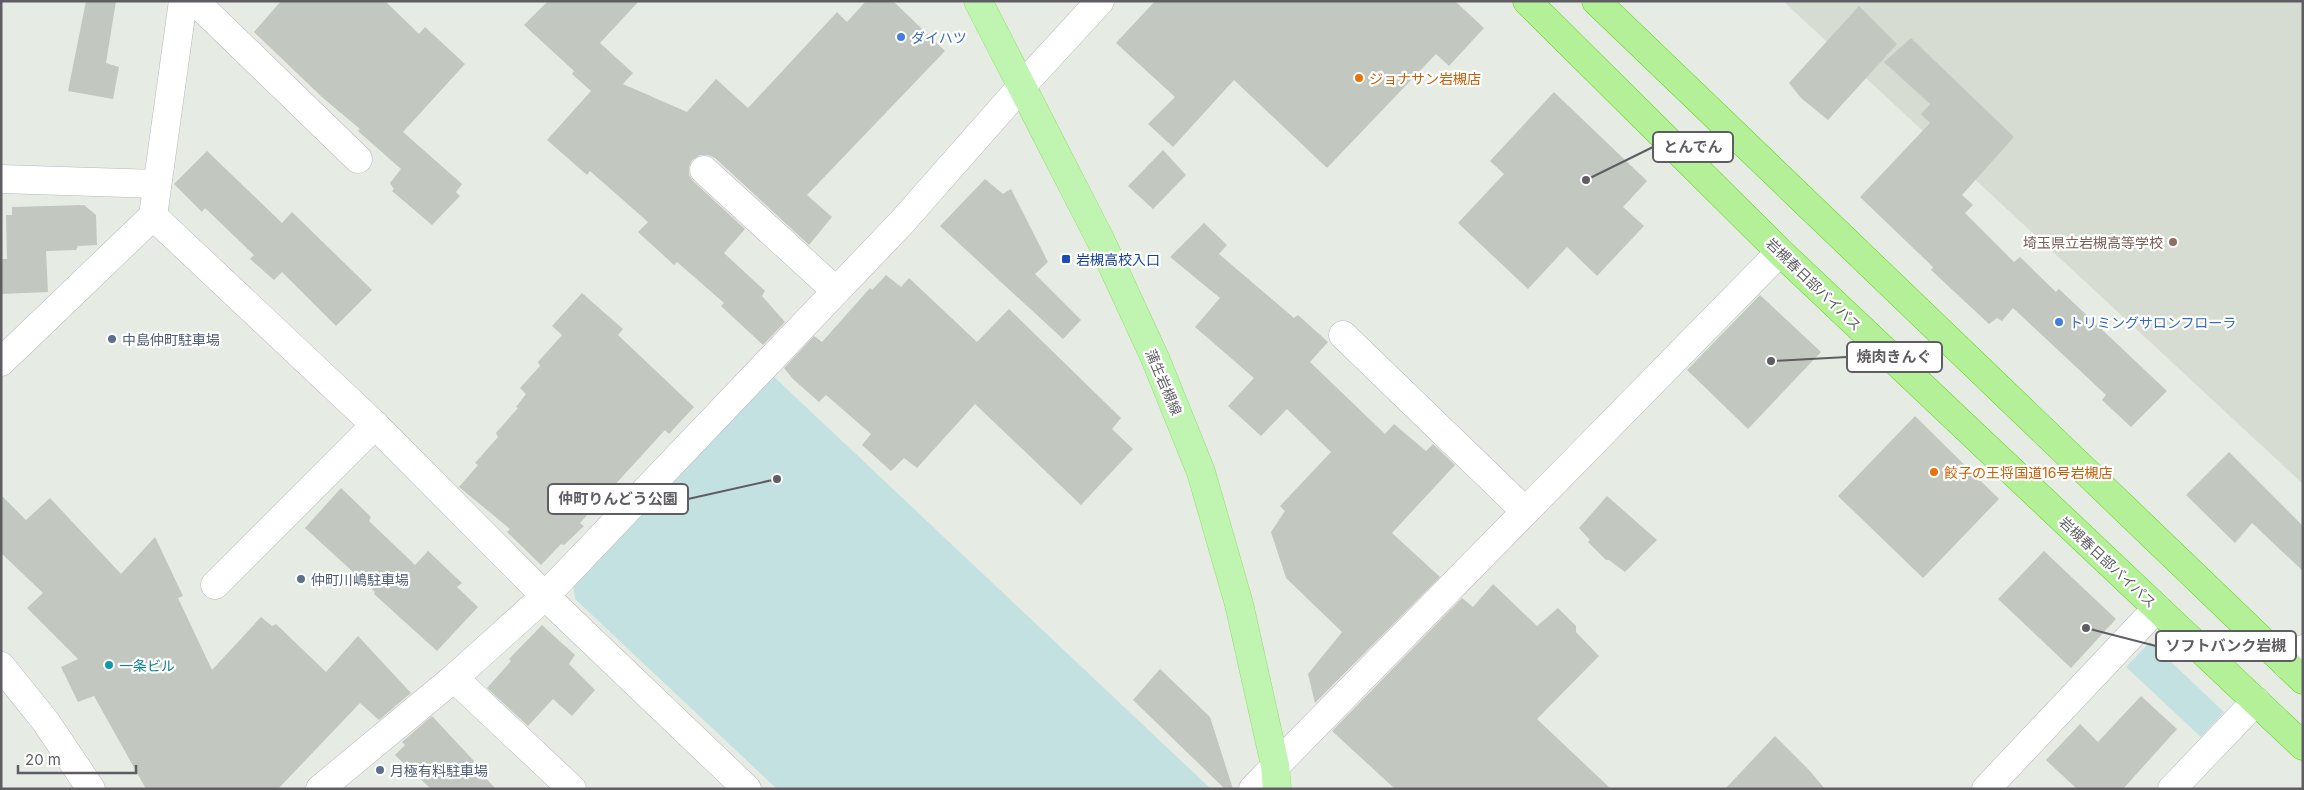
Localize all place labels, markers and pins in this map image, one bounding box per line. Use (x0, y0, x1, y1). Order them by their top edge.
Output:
place label: ダイハツ (911, 29, 967, 46)
marker: ダイハツ (895, 31, 907, 43)
place label: ジョナサン岩槻店 (1369, 70, 1481, 87)
marker: ジョナサン岩槻店 (1353, 72, 1365, 84)
callout: とんでん (1653, 132, 1733, 162)
place label: 埼玉県立岩槻高等学校 (2023, 234, 2163, 251)
marker: 埼玉県立岩槻高等学校 (2167, 236, 2179, 248)
place label: 岩槻高校入口 (1076, 251, 1160, 268)
marker: 岩槻高校入口 (1060, 253, 1072, 265)
place label: トリミングサロンフローラ (2069, 314, 2237, 331)
marker: トリミングサロンフローラ (2053, 316, 2065, 328)
place label: 中島仲町駐車場 (122, 331, 220, 348)
marker: 中島仲町駐車場 (106, 333, 118, 345)
callout: 焼肉きんぐ (1847, 342, 1942, 372)
place label: 餃子の王将国道16号岩槻店 (1944, 464, 2112, 481)
marker: 餃子の王将国道16号岩槻店 (1928, 466, 1940, 478)
callout: 仲町りんどう公園 (548, 484, 688, 514)
place label: 仲町川嶋駐車場 (311, 571, 409, 588)
marker: 仲町川嶋駐車場 (295, 573, 307, 585)
callout: ソフトバンク岩槻 (2156, 631, 2296, 661)
place label: 一条ビル (119, 657, 175, 674)
marker: 一条ビル (103, 659, 115, 671)
place label: 月極有料駐車場 (390, 762, 488, 779)
marker: 月極有料駐車場 (374, 764, 386, 776)

